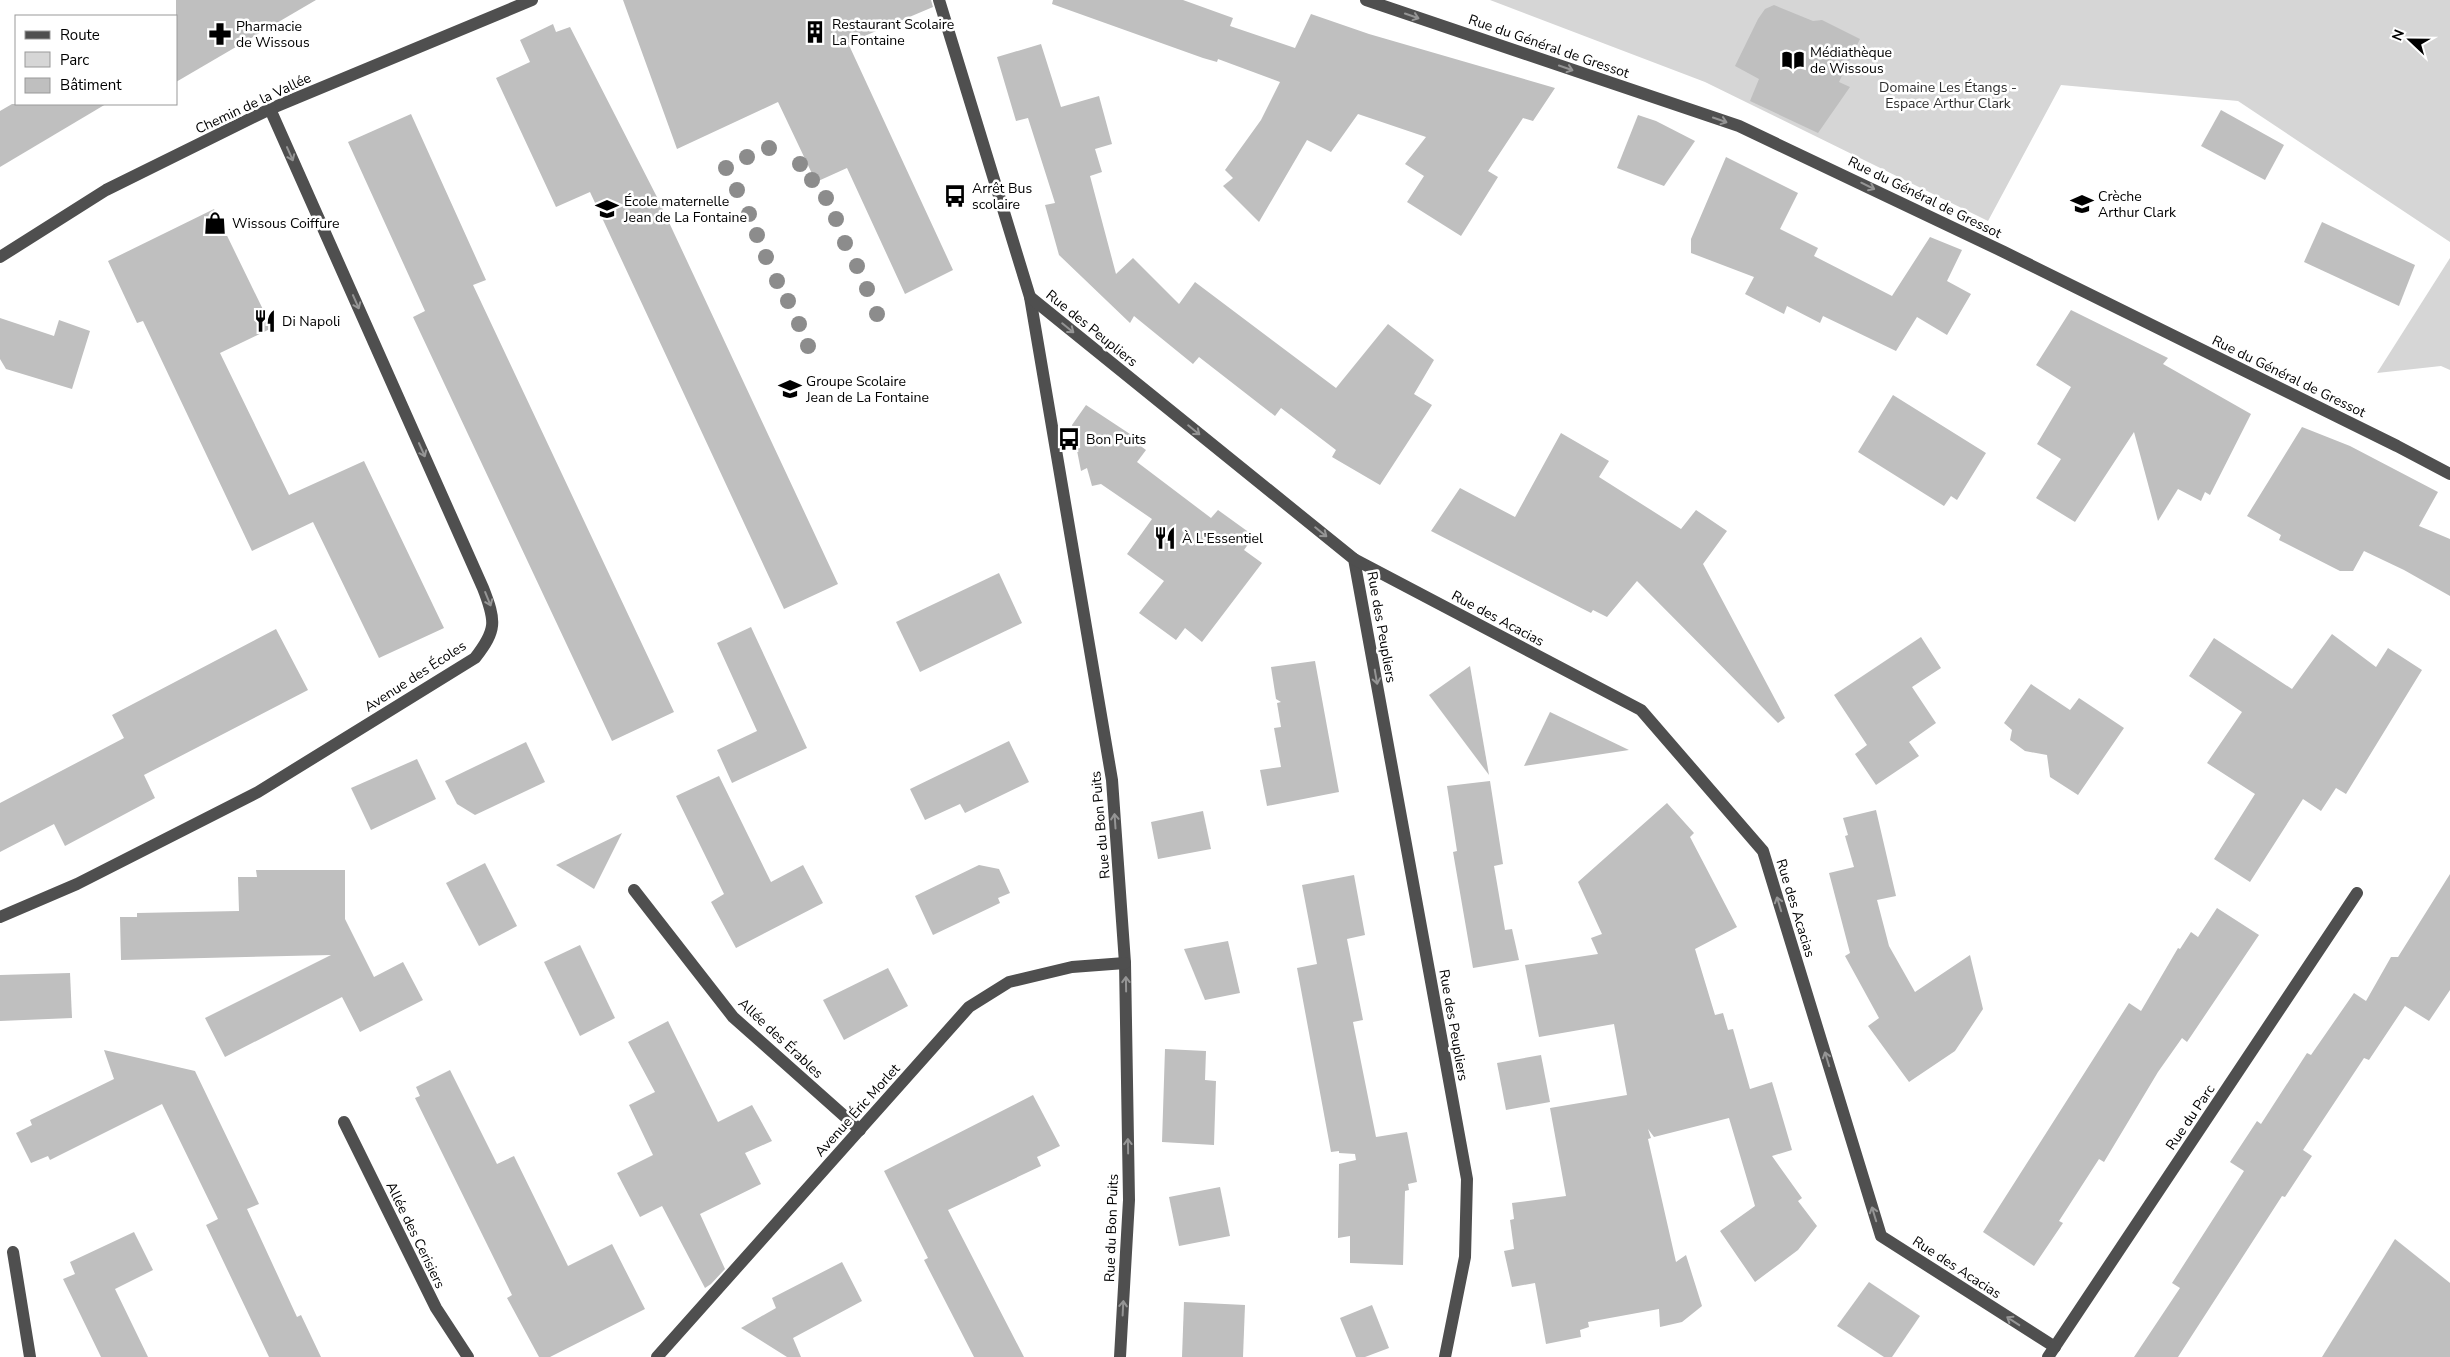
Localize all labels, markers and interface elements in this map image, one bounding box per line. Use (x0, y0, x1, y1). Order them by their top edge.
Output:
street label: Rue du Général de Gressot (1466, 10, 1632, 83)
one-way arrow (1404, 12, 1419, 21)
legend (15, 15, 178, 105)
place label: Restaurant Scolaire La Fontaine (832, 15, 954, 50)
north arrow (2385, 15, 2435, 65)
place label: Pharmacie de Wissous (236, 17, 310, 52)
building icon: Restaurant Scolaire La Fontaine (802, 19, 828, 45)
pharmacy icon: Pharmacie de Wissous (207, 21, 233, 47)
text: Route (60, 25, 100, 45)
text: N (2388, 27, 2409, 44)
place label: Médiathèque de Wissous (1810, 43, 1892, 78)
library icon: Médiathèque de Wissous (1780, 47, 1806, 73)
text: Parc (60, 50, 89, 70)
one-way arrow (1558, 63, 1574, 73)
street label: Chemin de la Vallée (192, 68, 314, 139)
text: Bâtiment (60, 75, 122, 95)
park label: Domaine Les Étangs - Espace Arthur Clark (1879, 78, 2017, 113)
one-way arrow (1712, 115, 1728, 125)
one-way arrow (285, 146, 295, 161)
street label: Rue du Général de Gressot (1845, 152, 2005, 243)
place label: Arrêt Bus scolaire (972, 179, 1032, 214)
one-way arrow (1860, 182, 1875, 192)
bus stop icon: Arrêt Bus scolaire (942, 183, 968, 209)
place label: Crèche Arthur Clark (2098, 187, 2177, 222)
school or university icon: Crèche Arthur Clark (2069, 191, 2095, 217)
place label: École maternelle Jean de La Fontaine (623, 192, 747, 227)
school or university icon: École maternelle Jean de La Fontaine (594, 196, 620, 222)
shop icon: Wissous Coiffure (202, 210, 228, 236)
place label: Wissous Coiffure (232, 214, 339, 233)
street label: Rue des Peupliers (1042, 286, 1142, 371)
one-way arrow (351, 294, 361, 309)
restaurant icon: Di Napoli (252, 308, 278, 334)
place label: Di Napoli (282, 312, 340, 331)
one-way arrow (1061, 323, 1074, 334)
street label: Rue du Général de Gressot (2209, 331, 2369, 422)
place label: Groupe Scolaire Jean de La Fontaine (805, 372, 929, 407)
school or university icon: Groupe Scolaire Jean de La Fontaine (777, 376, 803, 402)
one-way arrow (1188, 425, 1201, 436)
bus stop icon: Bon Puits (1056, 426, 1082, 452)
place label: Bon Puits (1086, 430, 1147, 449)
one-way arrow (417, 442, 427, 457)
restaurant icon: À L'Essentiel (1152, 525, 1178, 551)
one-way arrow (1314, 527, 1327, 538)
place label: À L'Essentiel (1182, 529, 1264, 548)
street label: Rue des Peupliers (1362, 570, 1401, 685)
street label: Rue des Acacias (1448, 586, 1548, 651)
one-way arrow (483, 591, 493, 606)
street label: Avenue des Écoles (361, 636, 470, 716)
one-way arrow (1371, 669, 1381, 685)
street label: Rue du Bon Puits (1086, 770, 1115, 880)
one-way arrow (1111, 814, 1120, 830)
street label: Rue des Acacias (1772, 857, 1820, 960)
one-way arrow (1774, 896, 1784, 912)
street label: Rue des Peupliers (1434, 968, 1473, 1083)
one-way arrow (1121, 976, 1130, 992)
street label: Allée des Érables (734, 994, 827, 1083)
one-way arrow (1821, 1051, 1831, 1067)
street label: Avenue Éric Morlet (811, 1060, 904, 1161)
street label: Rue du Parc (2162, 1080, 2220, 1154)
one-way arrow (1123, 1138, 1133, 1154)
street label: Rue du Bon Puits (1100, 1173, 1123, 1282)
street label: Allée des Cerisiers (381, 1179, 450, 1292)
one-way arrow (1869, 1207, 1879, 1223)
street label: Rue des Acacias (1909, 1232, 2005, 1303)
one-way arrow (1118, 1301, 1127, 1317)
one-way arrow (2007, 1316, 2021, 1326)

